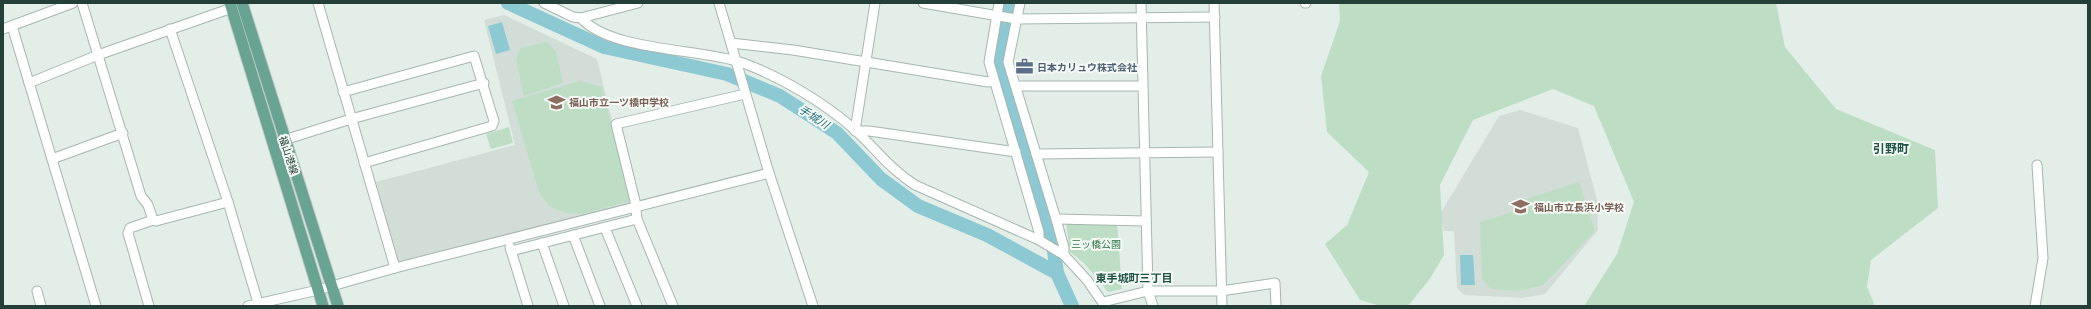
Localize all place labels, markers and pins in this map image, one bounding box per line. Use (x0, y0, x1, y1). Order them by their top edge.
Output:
office icon: 日本カリュウ株式会社 (1014, 57, 1034, 77)
place label: 日本カリュウ株式会社 (1037, 62, 1138, 73)
school or university icon: 福山市立一ツ橋中学校 (546, 92, 566, 112)
place label: 福山市立一ツ橋中学校 (569, 97, 669, 108)
school or university icon: 福山市立長浜小学校 (1511, 197, 1531, 217)
place label: 福山市立長浜小学校 (1534, 202, 1624, 213)

